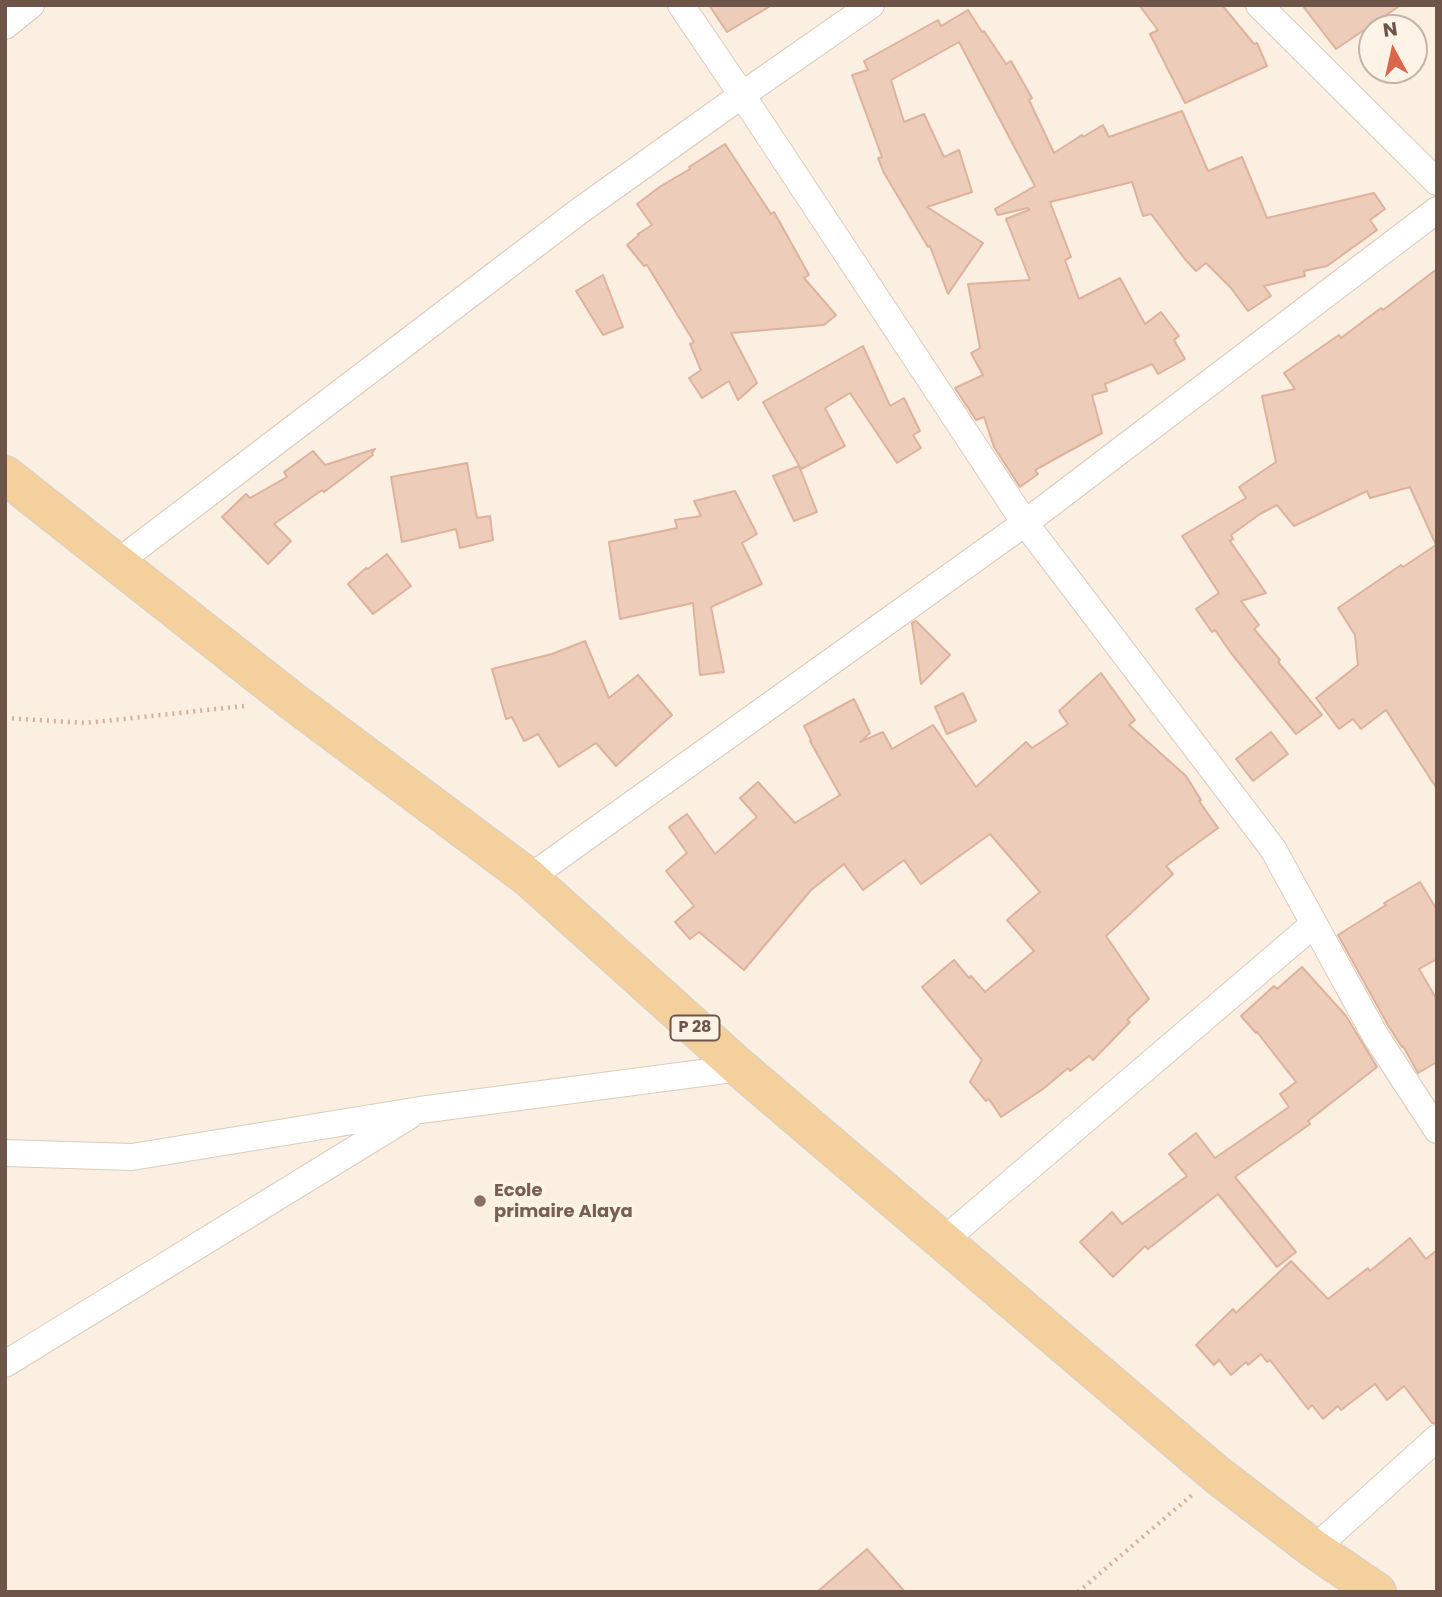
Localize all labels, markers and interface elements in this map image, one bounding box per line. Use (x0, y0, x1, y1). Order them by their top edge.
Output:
north arrow (1358, 14, 1428, 84)
text: N (1381, 15, 1399, 44)
road number: P 28 (670, 1016, 720, 1040)
place label: Ecole primaire Alaya (494, 1180, 633, 1222)
marker: Ecole primaire Alaya (472, 1193, 488, 1209)

